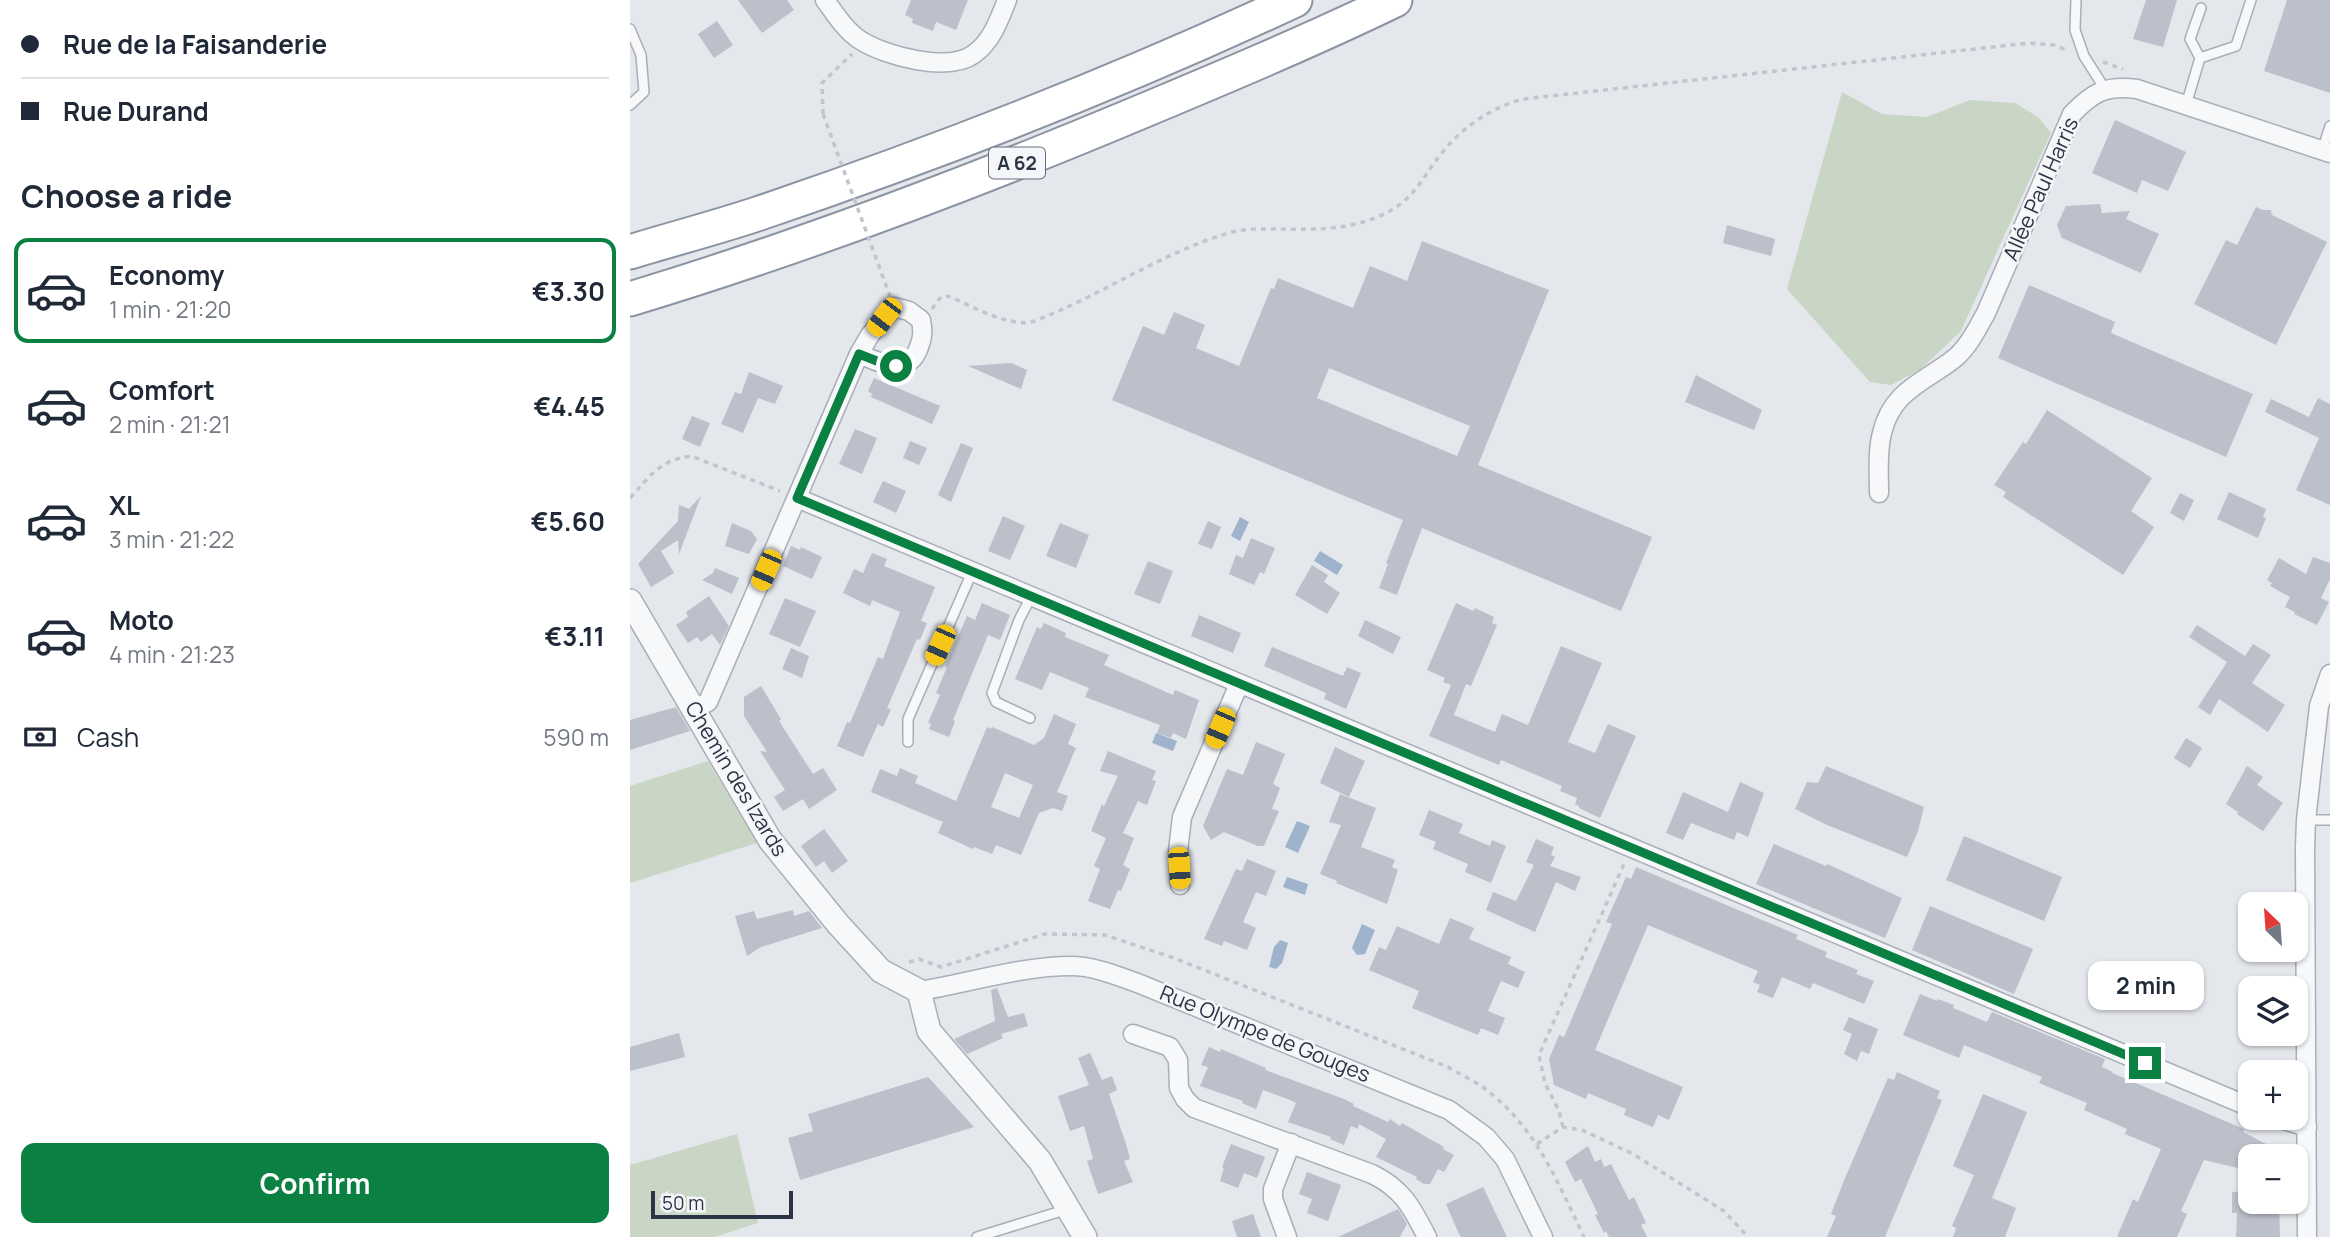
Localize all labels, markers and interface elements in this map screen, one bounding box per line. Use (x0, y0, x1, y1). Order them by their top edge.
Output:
text: Rue de la Faisanderie (63, 26, 327, 62)
text: Rue Durand (63, 93, 209, 129)
street label: Allée Paul Harris (1996, 112, 2084, 265)
road number: A 62 (989, 148, 1045, 178)
text: Choose a ride (21, 174, 232, 218)
text: Economy (109, 257, 224, 293)
icon: car (25, 259, 88, 322)
text: €3.30 (532, 273, 605, 309)
text: 1 min · 21:20 (109, 293, 232, 325)
car (863, 294, 906, 340)
route start (880, 350, 912, 382)
text: Comfort (109, 372, 215, 408)
icon: car (25, 374, 88, 437)
text: €4.45 (534, 388, 605, 424)
text: 2 min · 21:21 (109, 408, 231, 440)
text: XL (109, 487, 140, 523)
icon: car (25, 489, 88, 552)
text: €5.60 (531, 503, 605, 539)
text: 3 min · 21:22 (109, 523, 234, 555)
car (749, 547, 784, 593)
text: Moto (109, 602, 174, 638)
icon: car (25, 604, 88, 667)
text: €3.11 (545, 618, 605, 654)
car (922, 622, 959, 668)
text: 4 min · 21:23 (109, 638, 235, 670)
street label: Chemin des Izards (679, 696, 794, 861)
car (1203, 705, 1238, 751)
icon: cash (21, 718, 59, 756)
text: Cash (77, 719, 139, 755)
text: 590 m (543, 721, 609, 753)
car (1168, 846, 1191, 890)
north arrow (2238, 892, 2308, 962)
map controls (2238, 892, 2308, 1214)
callout: 2 min (2087, 962, 2203, 1010)
text: 2 min (2116, 969, 2176, 1001)
button: layers (2238, 976, 2308, 1046)
street label: Rue Olympe de Gouges (1156, 978, 1375, 1088)
route end (2129, 1047, 2161, 1079)
button: + (2238, 1060, 2308, 1130)
button: Confirm (21, 1143, 609, 1223)
button: − (2238, 1144, 2308, 1214)
scale bar (651, 1188, 793, 1220)
text: 50 m (662, 1190, 704, 1216)

